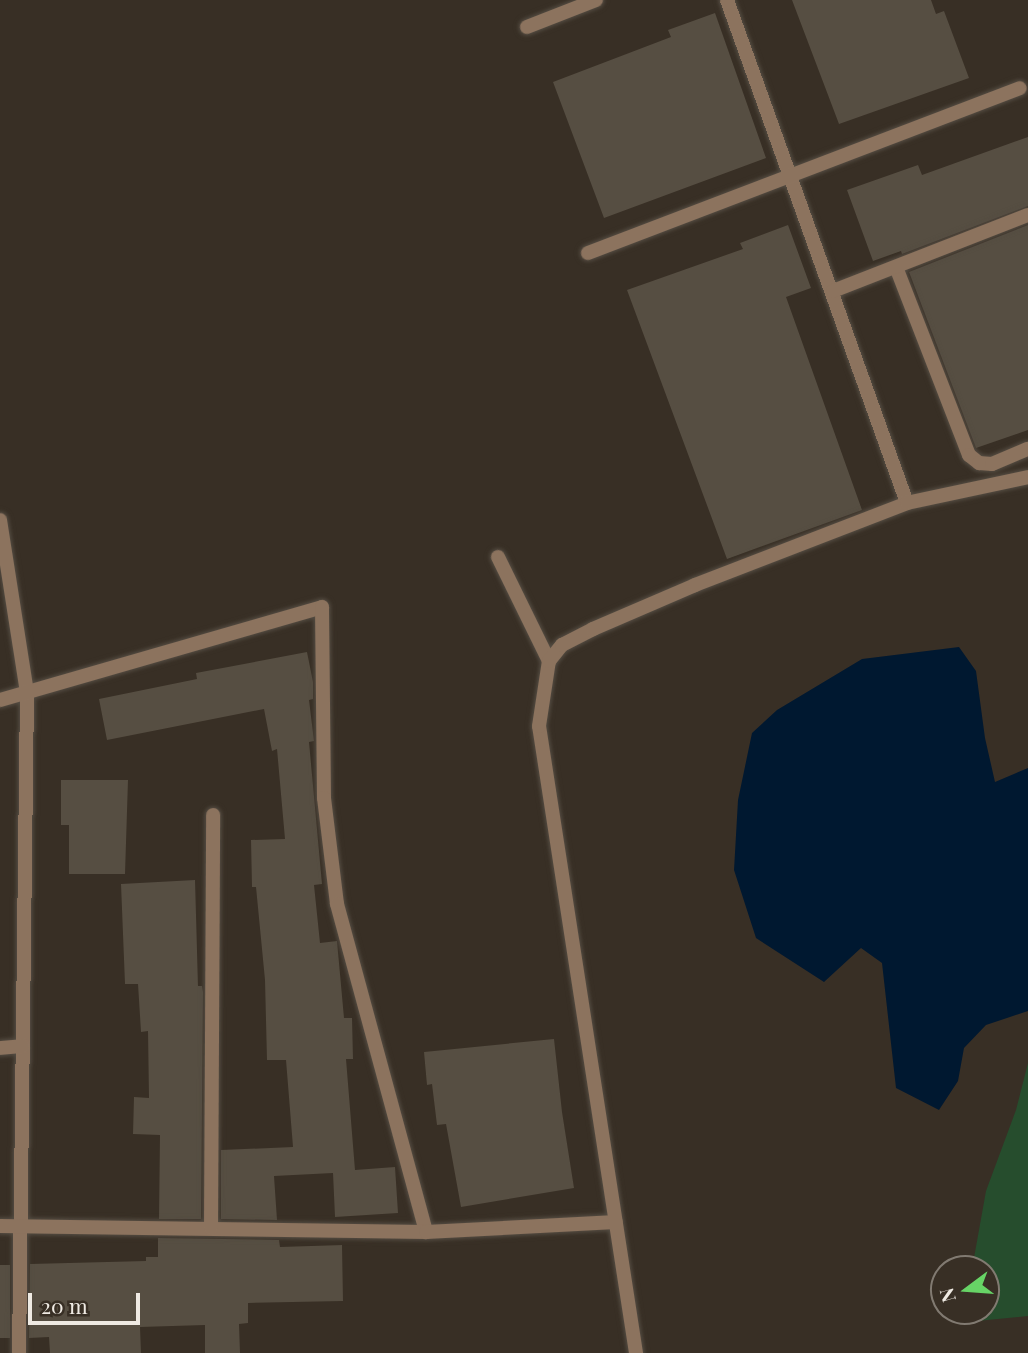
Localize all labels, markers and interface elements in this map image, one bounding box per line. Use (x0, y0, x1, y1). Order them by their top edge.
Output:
north arrow (930, 1255, 1000, 1325)
scale bar (32, 1280, 144, 1324)
text: N (932, 1285, 961, 1305)
text: 20 m (41, 1291, 88, 1319)

